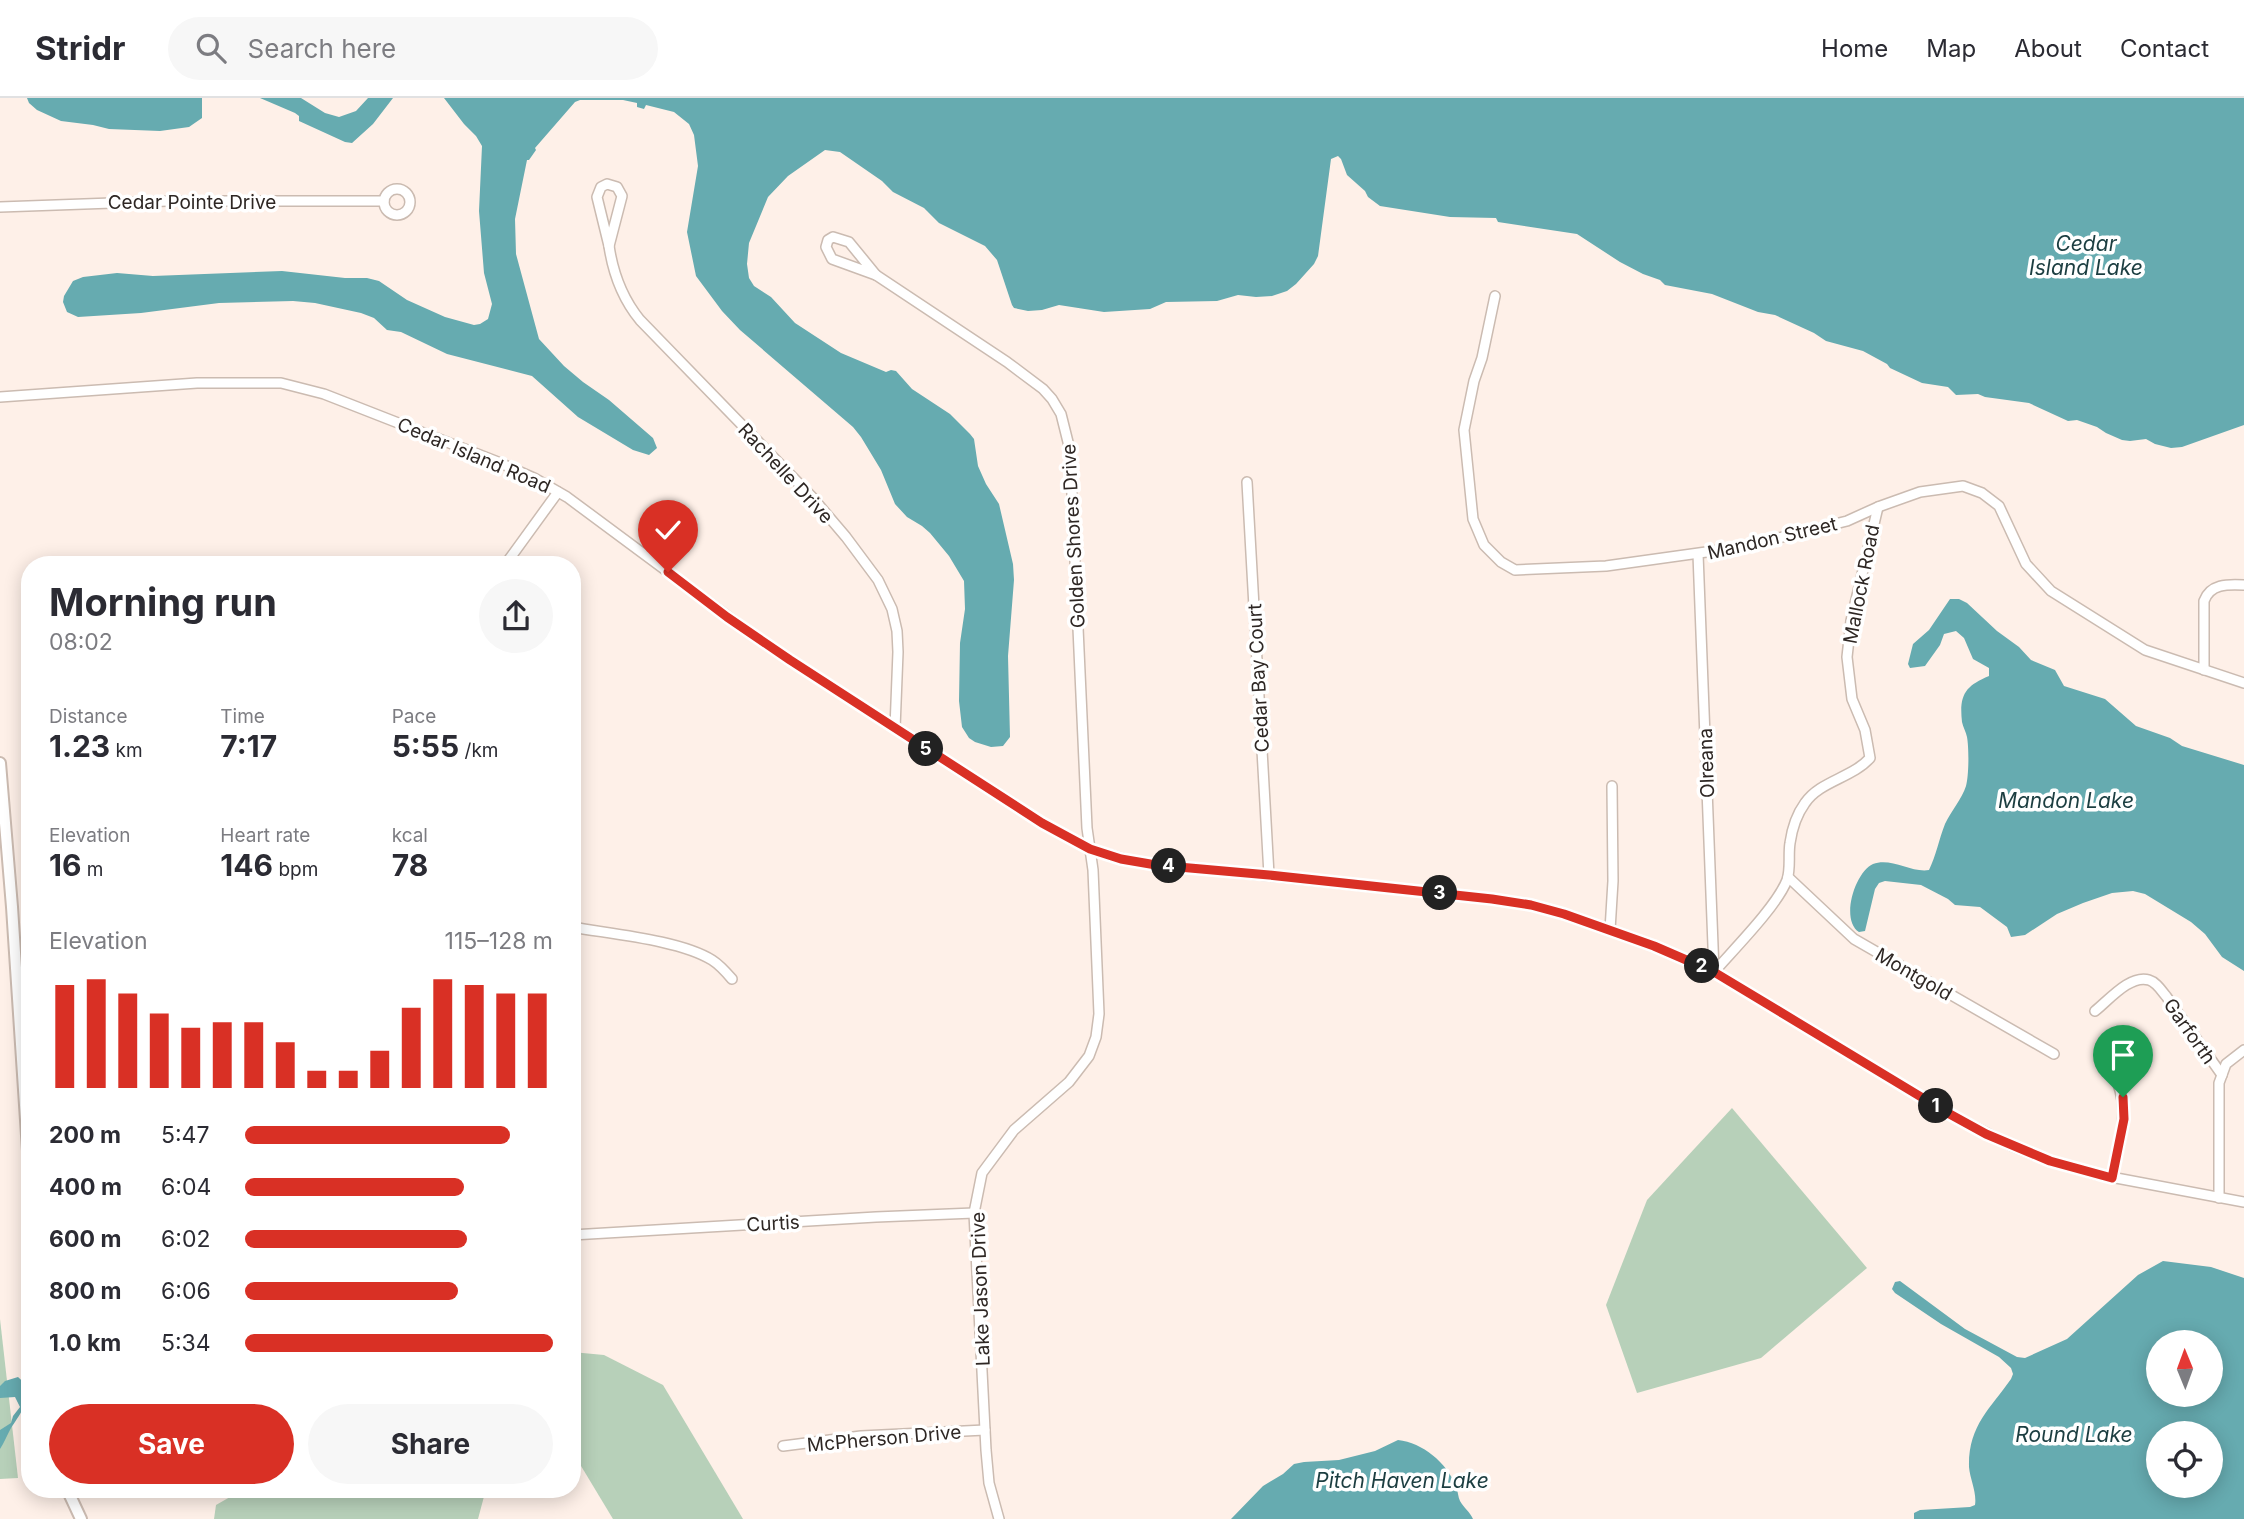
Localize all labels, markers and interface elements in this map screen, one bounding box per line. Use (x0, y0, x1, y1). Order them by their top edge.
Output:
search box (168, 17, 658, 80)
text: Stridr (35, 28, 126, 68)
icon: search (192, 29, 230, 67)
text: Search here (248, 33, 396, 64)
text: Home (1821, 34, 1888, 63)
text: Map (1926, 34, 1976, 63)
text: About (2014, 34, 2082, 63)
text: Contact (2120, 34, 2209, 63)
street label: Cedar Pointe Drive (108, 191, 276, 214)
water label: Cedar Island Lake (2029, 231, 2143, 280)
street label: Cedar Island Road (394, 413, 554, 498)
street label: Rachelle Drive (733, 418, 838, 528)
street label: Golden Shores Drive (1057, 443, 1090, 629)
pin (638, 500, 698, 572)
icon: check (649, 511, 687, 549)
street label: Mandon Street (1705, 512, 1839, 565)
street label: Mallock Road (1839, 523, 1884, 646)
text: Morning run (49, 579, 277, 625)
button: share (479, 579, 553, 653)
street label: Cedar Bay Court (1243, 603, 1274, 753)
text: 08:02 (49, 628, 113, 656)
text: Distance (49, 705, 127, 728)
text: Time (220, 705, 265, 728)
text: Pace (392, 705, 436, 728)
text: 1.23 (49, 728, 110, 764)
text: 7:17 (220, 728, 277, 764)
text: 5:55 (392, 728, 459, 764)
street label: Olreana (1694, 728, 1719, 798)
pin: 5 (908, 732, 944, 766)
text: 5 (919, 737, 932, 760)
text: km (110, 739, 143, 762)
text: /km (459, 739, 498, 762)
water label: Mandon Lake (1998, 788, 2134, 813)
text: Elevation (49, 824, 130, 847)
text: Heart rate (220, 824, 310, 847)
text: kcal (392, 824, 428, 847)
text: 16 (49, 847, 81, 883)
text: 146 (220, 847, 273, 883)
text: 78 (392, 847, 428, 883)
pin: 4 (1152, 848, 1186, 884)
text: 4 (1162, 854, 1175, 877)
text: m (81, 858, 103, 881)
text: bpm (273, 858, 318, 881)
pin: 3 (1422, 876, 1458, 910)
text: 3 (1433, 881, 1446, 904)
text: Elevation (49, 927, 148, 955)
text: 115–128 m (445, 927, 553, 955)
street label: Montgold (1871, 943, 1956, 1006)
pin: 2 (1684, 948, 1720, 984)
text: 2 (1696, 954, 1707, 977)
street label: Garforth (2159, 994, 2221, 1069)
pin (2093, 1025, 2153, 1097)
icon: arrive (2104, 1036, 2142, 1074)
pin: 1 (1918, 1088, 1954, 1124)
text: 1 (1931, 1094, 1940, 1117)
text: 200 m (49, 1121, 121, 1149)
text: 5:47 (161, 1121, 209, 1149)
text: 400 m (49, 1173, 122, 1201)
text: 6:04 (161, 1173, 211, 1201)
street label: Curtis (746, 1211, 800, 1236)
street label: Lake Jason Drive (966, 1211, 995, 1367)
text: 600 m (49, 1225, 121, 1253)
text: 6:02 (161, 1225, 210, 1253)
text: 800 m (49, 1277, 121, 1305)
text: 6:06 (161, 1277, 211, 1305)
text: 1.0 km (49, 1329, 121, 1357)
text: 5:34 (161, 1329, 211, 1357)
north arrow (2146, 1330, 2222, 1407)
map controls (2146, 1330, 2223, 1498)
button: Save (49, 1404, 294, 1484)
button: Share (308, 1404, 553, 1484)
street label: McPherson Drive (806, 1420, 962, 1457)
button: locate (2146, 1421, 2223, 1498)
water label: Round Lake (2015, 1422, 2133, 1447)
water label: Pitch Haven Lake (1315, 1468, 1489, 1493)

